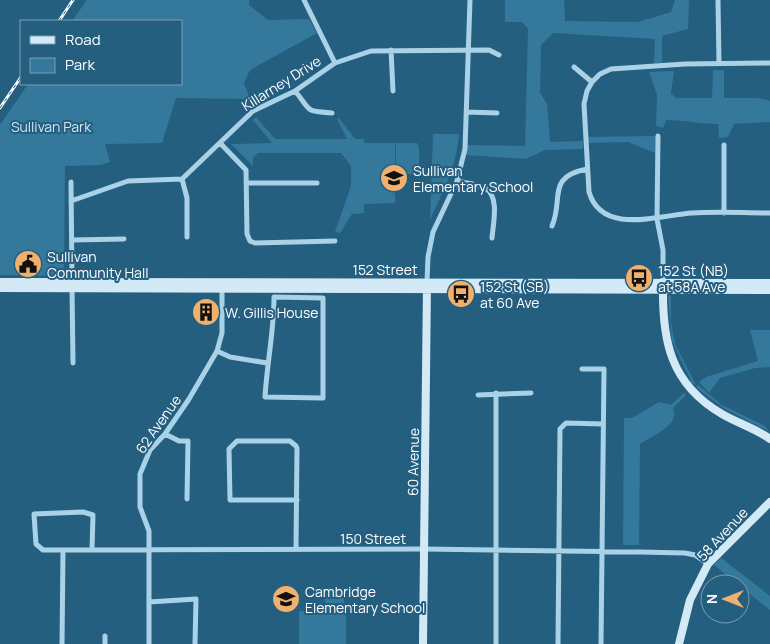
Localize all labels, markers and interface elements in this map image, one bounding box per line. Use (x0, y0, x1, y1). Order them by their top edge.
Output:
legend (20, 20, 182, 85)
text: Road (65, 29, 101, 50)
street label: Killarney Drive (238, 51, 324, 115)
text: Park (65, 54, 95, 75)
park label: Sullivan Park (11, 117, 92, 136)
place label: Sullivan Elementary School (413, 161, 533, 196)
school or university icon: Sullivan Elementary School (379, 163, 409, 193)
place label: Sullivan Community Hall (47, 247, 148, 282)
public building icon: Sullivan Community Hall (13, 249, 43, 279)
street label: 152 Street (352, 260, 418, 279)
place label: 152 St (NB) at 58A Ave (658, 261, 729, 296)
bus stop icon: 152 St (NB) at 58A Ave (624, 263, 654, 293)
place label: 152 St (SB) at 60 Ave (480, 277, 550, 312)
bus stop icon: 152 St (SB) at 60 Ave (446, 279, 476, 309)
building icon: W. Gillis House (191, 297, 221, 327)
place label: W. Gillis House (225, 303, 318, 322)
street label: 62 Avenue (131, 391, 185, 457)
street label: 60 Avenue (403, 428, 423, 496)
street label: 58 Avenue (692, 503, 752, 565)
street label: 150 Street (340, 529, 406, 548)
north arrow (700, 574, 750, 624)
place label: Cambridge Elementary School (305, 582, 425, 617)
school or university icon: Cambridge Elementary School (271, 584, 301, 614)
text: N (702, 594, 721, 604)

